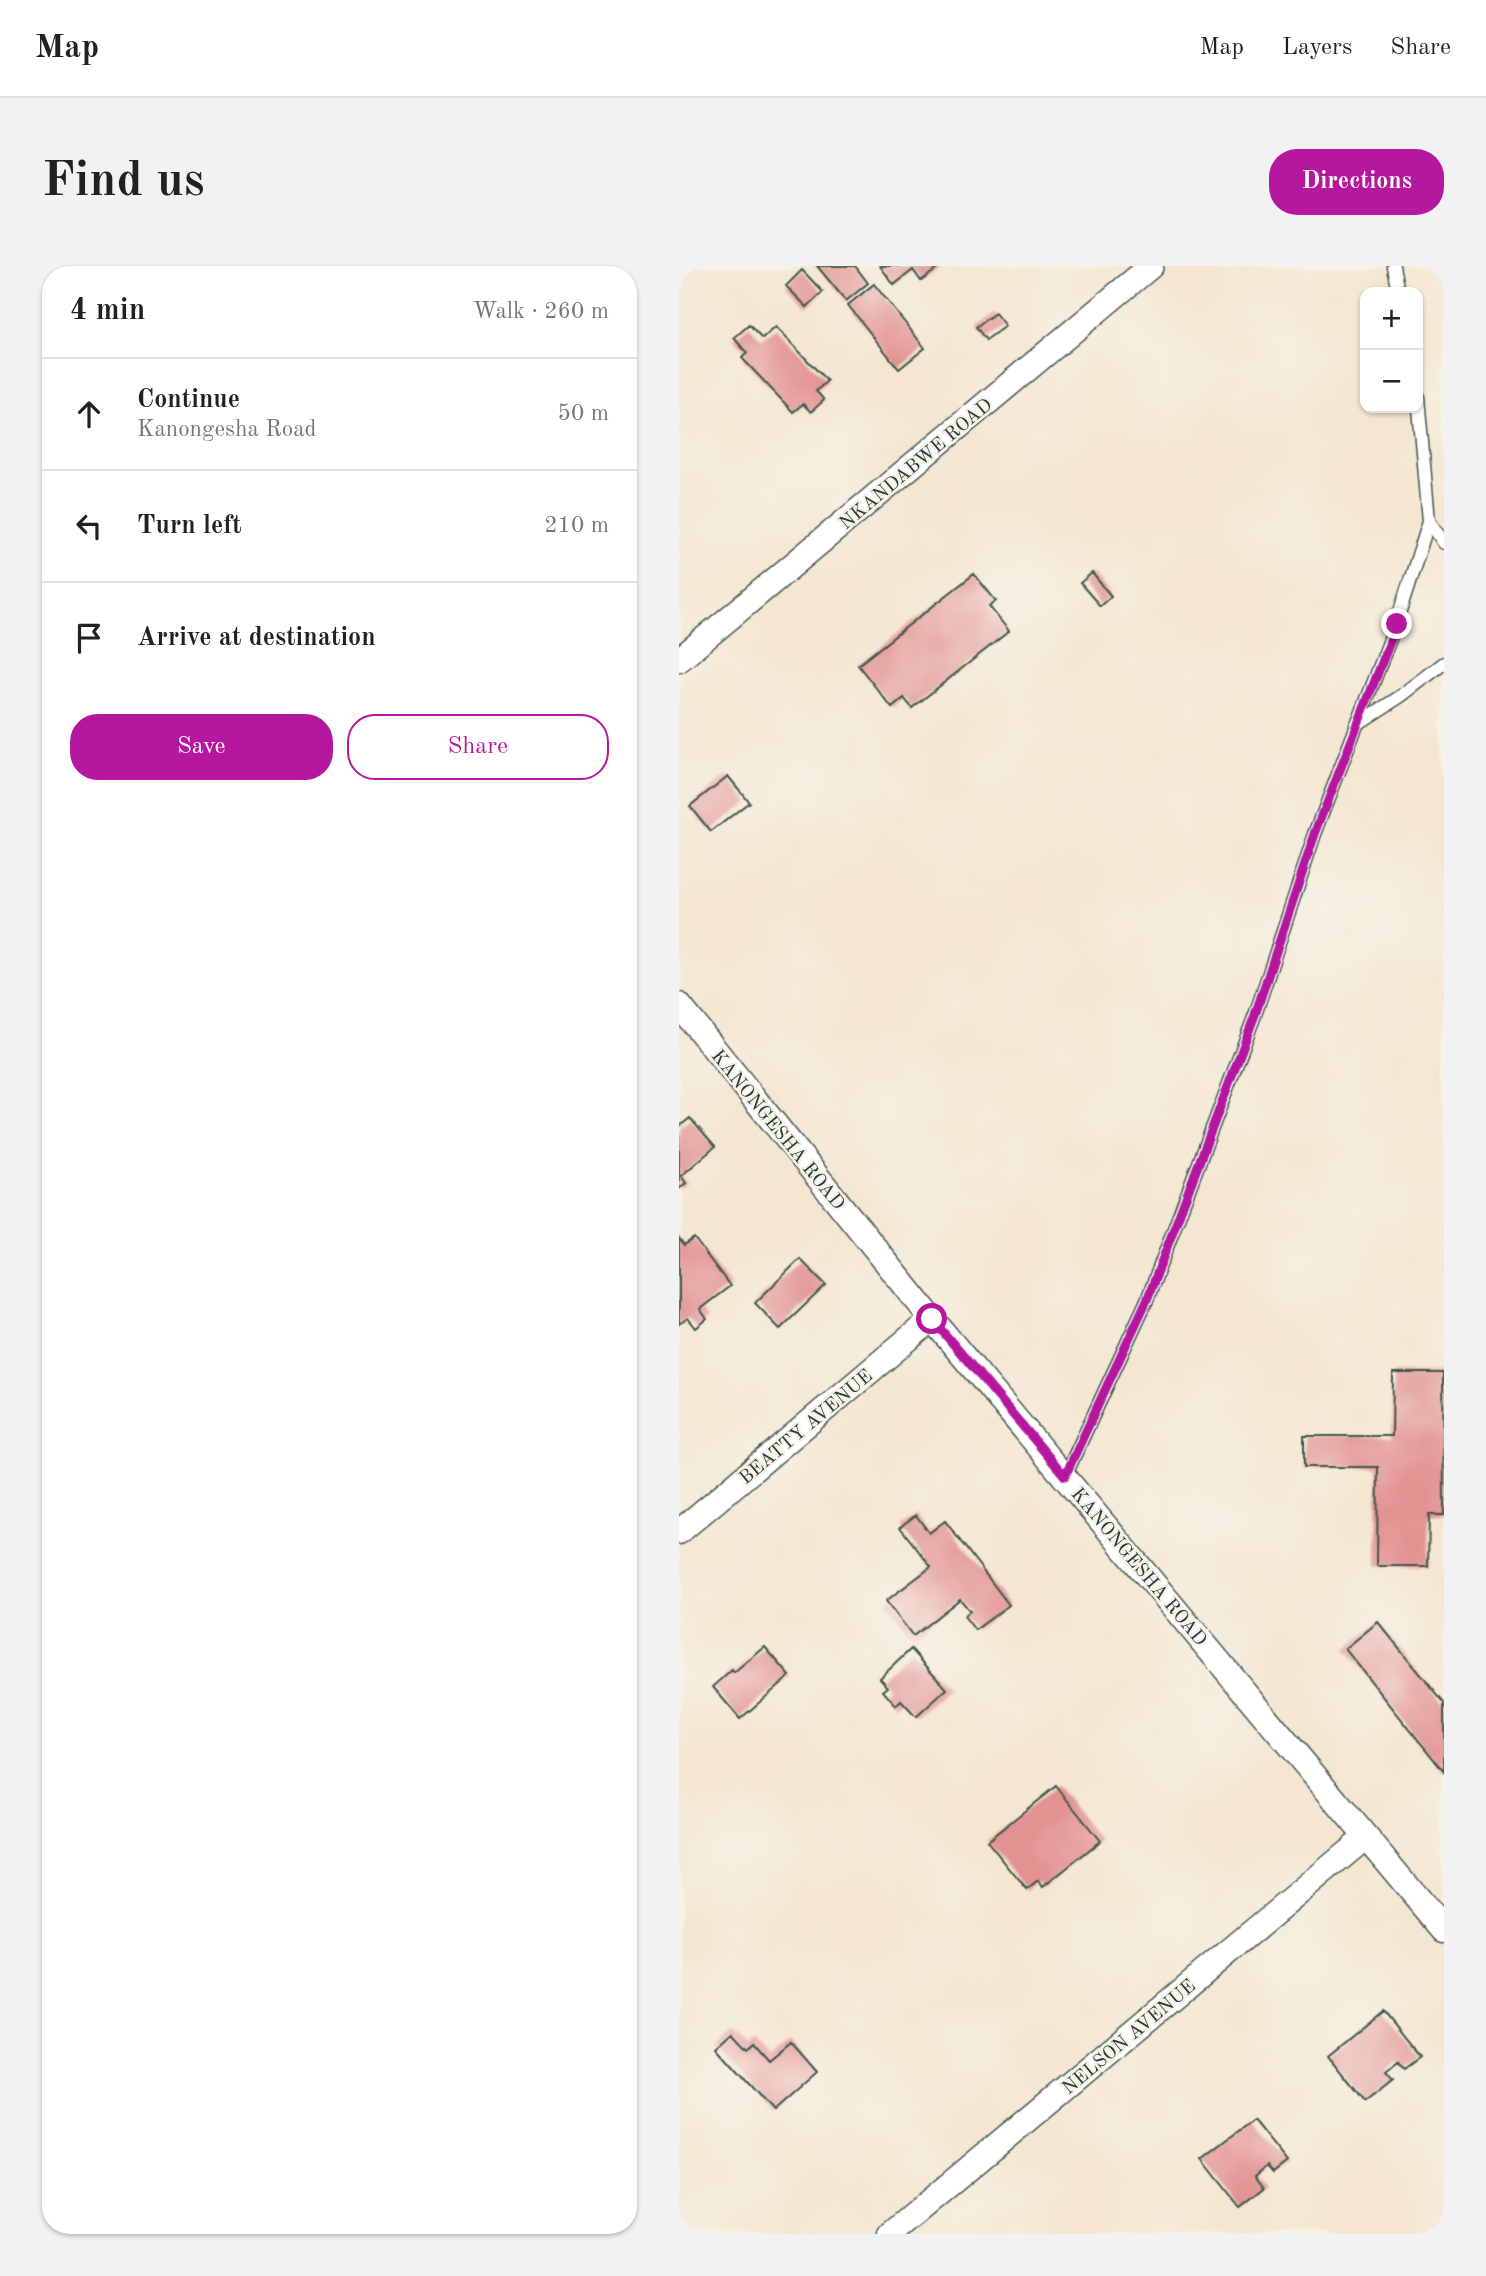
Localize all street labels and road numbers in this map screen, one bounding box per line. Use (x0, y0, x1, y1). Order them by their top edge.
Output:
street label: NKANDABWE ROAD (837, 396, 996, 534)
street label: KANONGESHA ROAD (707, 1047, 847, 1214)
street label: BEATTY AVENUE (736, 1367, 877, 1489)
street label: KANONGESHA ROAD (1067, 1485, 1210, 1650)
street label: NELSON AVENUE (1059, 1977, 1200, 2099)

